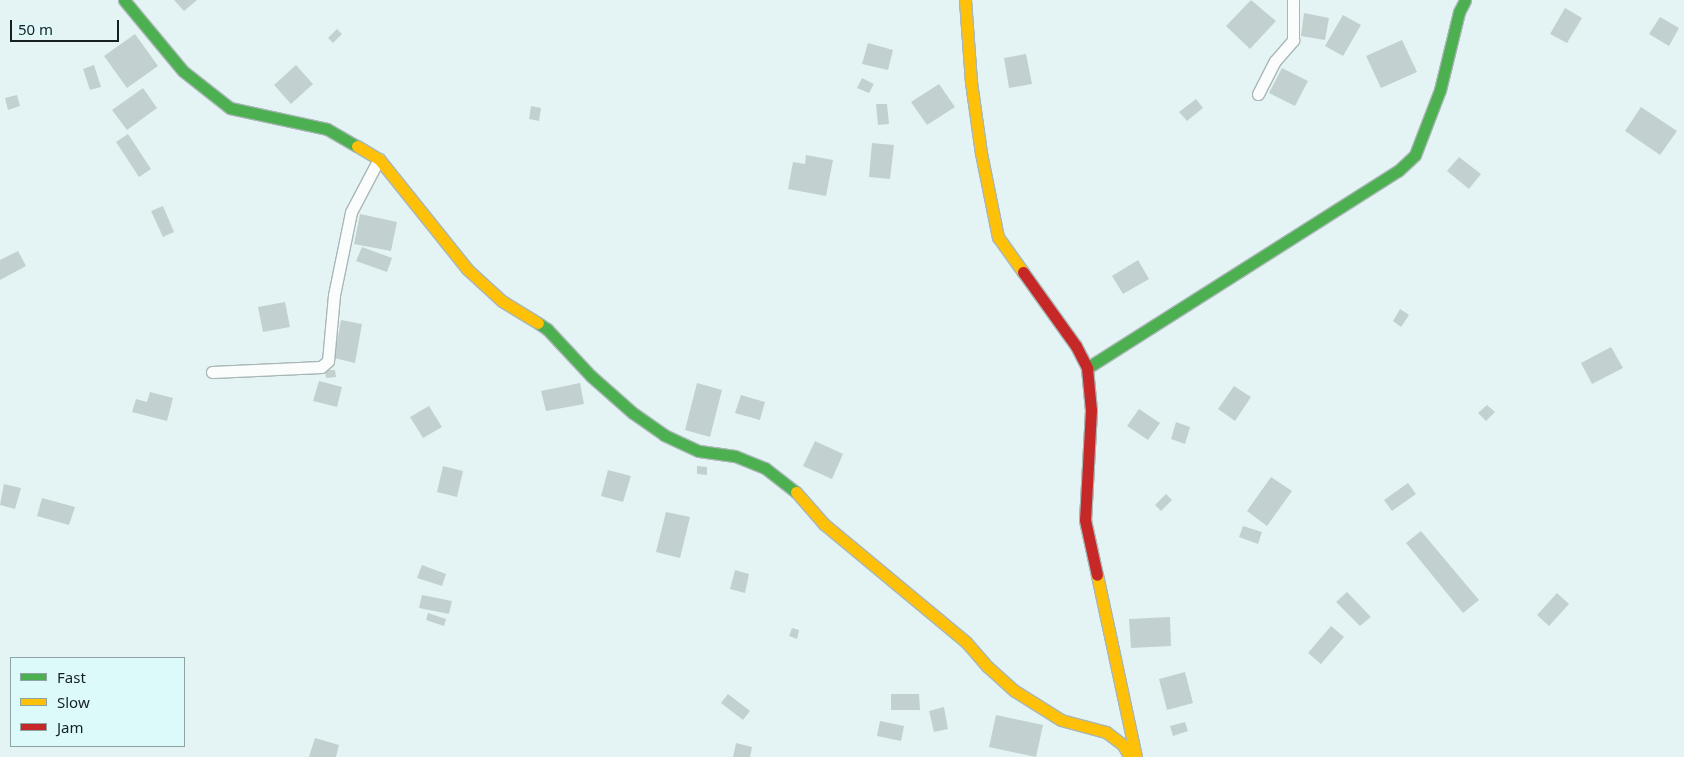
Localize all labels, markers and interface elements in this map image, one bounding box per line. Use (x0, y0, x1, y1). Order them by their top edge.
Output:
scale bar (12, 10, 121, 42)
text: 50 m (18, 19, 53, 39)
legend (10, 657, 185, 747)
text: Fast (57, 667, 86, 687)
text: Slow (57, 692, 90, 712)
text: Jam (57, 717, 84, 737)

